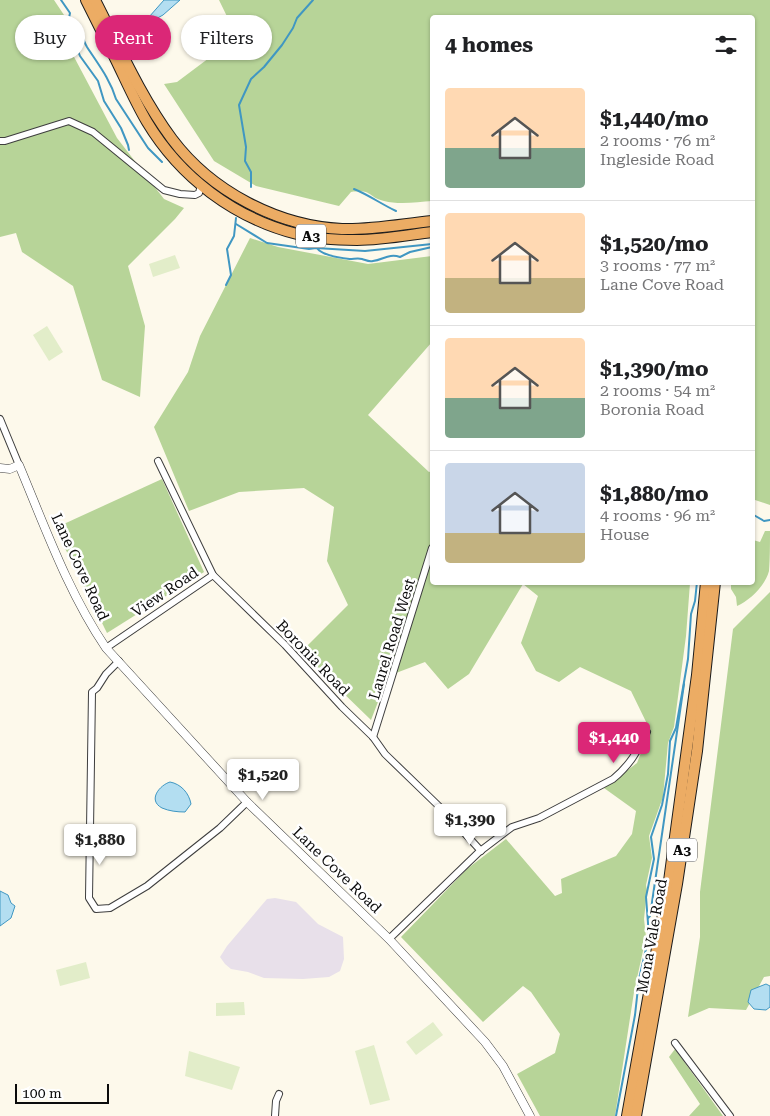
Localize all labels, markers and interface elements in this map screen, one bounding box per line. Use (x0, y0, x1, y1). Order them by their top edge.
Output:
chip: Buy (15, 15, 85, 60)
chip: Rent (95, 15, 171, 60)
chip: Filters (181, 15, 272, 60)
icon: filters (712, 31, 740, 59)
text: 4 homes (445, 33, 533, 57)
text: $1,440/mo (600, 107, 709, 131)
icon: home (485, 108, 545, 168)
text: 2 rooms · 76 m² (600, 131, 715, 150)
text: Ingleside Road (600, 150, 714, 169)
road number: A3 (296, 225, 326, 248)
text: $1,520/mo (600, 232, 709, 256)
icon: home (485, 233, 545, 293)
text: 3 rooms · 77 m² (600, 256, 715, 275)
text: Lane Cove Road (600, 275, 724, 294)
text: $1,390/mo (600, 357, 709, 381)
icon: home (485, 358, 545, 418)
text: 2 rooms · 54 m² (600, 381, 715, 400)
text: Boronia Road (600, 400, 704, 419)
text: $1,880/mo (600, 482, 709, 506)
icon: home (485, 483, 545, 543)
text: 4 rooms · 96 m² (600, 506, 715, 525)
street label: Lane Cove Road (47, 511, 113, 624)
text: House (600, 525, 649, 544)
street label: View Road (128, 563, 202, 621)
street label: Laurel Road West (365, 576, 419, 702)
street label: Boronia Road (273, 617, 354, 700)
pin: $1,440 (573, 722, 655, 764)
text: $1,440 (589, 728, 639, 747)
pin: $1,520 (222, 758, 304, 801)
text: $1,520 (238, 765, 288, 784)
pin: $1,390 (429, 804, 511, 846)
text: $1,390 (445, 810, 495, 829)
street label: Lane Cove Road (289, 823, 385, 917)
pin: $1,880 (59, 824, 141, 866)
text: $1,880 (75, 830, 125, 849)
road number: A3 (667, 838, 697, 862)
street label: Mona Vale Road (633, 877, 671, 995)
scale bar (15, 1081, 109, 1104)
text: 100 m (22, 1085, 62, 1101)

